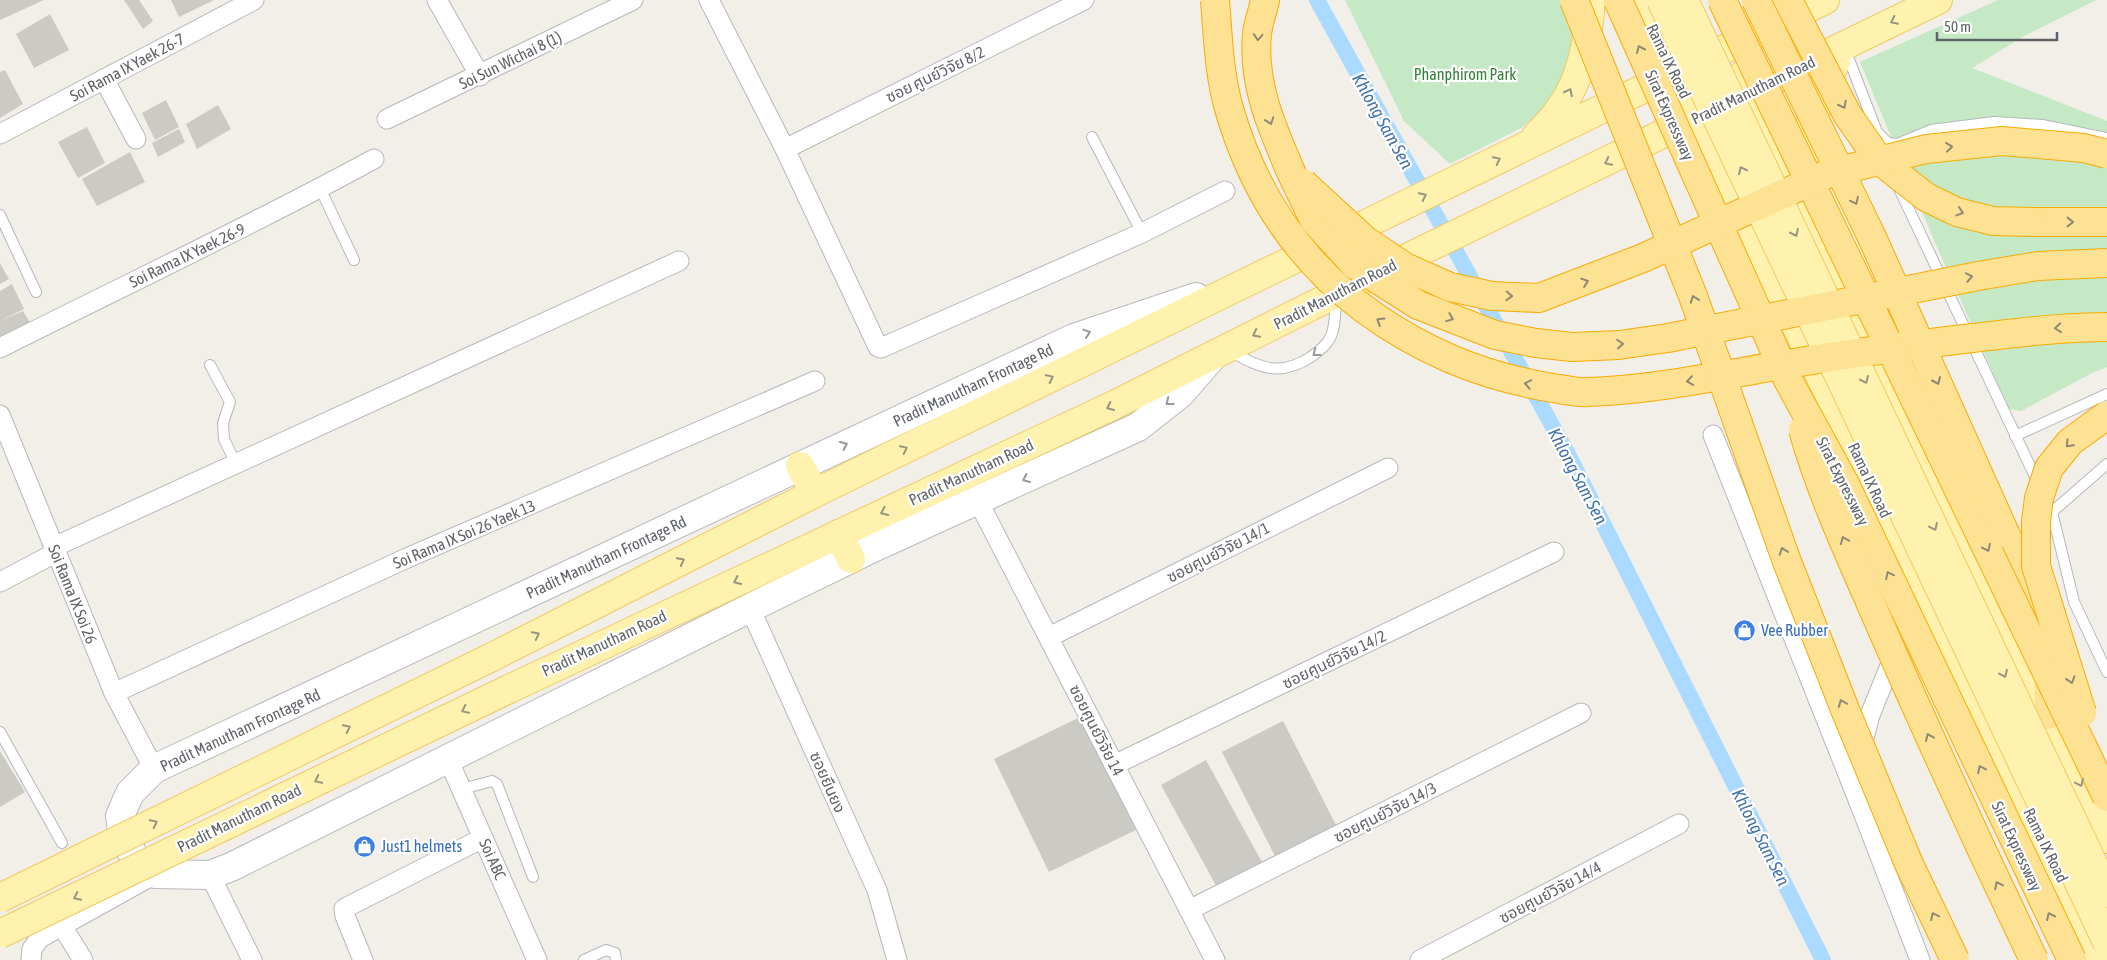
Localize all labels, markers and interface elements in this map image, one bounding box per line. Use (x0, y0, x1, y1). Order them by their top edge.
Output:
scale bar (1937, 10, 2057, 42)
one-way arrow (1890, 15, 1899, 26)
text: 50 m (1944, 18, 1971, 35)
street label: Rama IX Road (1643, 21, 1695, 101)
street label: Soi Sun Wichai 8 (1) (456, 27, 565, 93)
street label: Soi Rama IX Yaek 26-7 (67, 29, 187, 105)
one-way arrow (1252, 33, 1263, 41)
street label: ซอย ศูนย์วิจัย 8/2 (883, 42, 988, 107)
one-way arrow (1635, 45, 1646, 54)
street label: Pradit Manutham Road (1688, 52, 1818, 128)
park label: Phanphirom Park (1414, 65, 1516, 84)
street label: Sirat Expressway (1641, 67, 1698, 164)
water label: Khlong Sam Sen (1348, 70, 1418, 173)
one-way arrow (1563, 89, 1573, 98)
one-way arrow (1837, 100, 1847, 109)
one-way arrow (1264, 117, 1274, 125)
one-way arrow (1945, 142, 1953, 153)
one-way arrow (1604, 155, 1613, 166)
one-way arrow (1492, 156, 1501, 166)
one-way arrow (1738, 166, 1748, 175)
one-way arrow (1418, 192, 1427, 202)
one-way arrow (1849, 196, 1859, 205)
one-way arrow (1955, 207, 1964, 217)
one-way arrow (2066, 217, 2074, 227)
street label: Soi Rama IX Yaek 26-9 (126, 219, 248, 291)
one-way arrow (1789, 228, 1799, 237)
street label: Pradit Manutham Road (1271, 255, 1399, 333)
one-way arrow (1964, 273, 1973, 283)
one-way arrow (1581, 278, 1589, 288)
one-way arrow (1506, 291, 1514, 302)
one-way arrow (1690, 295, 1700, 304)
one-way arrow (1445, 312, 1454, 323)
one-way arrow (1376, 318, 1385, 328)
one-way arrow (2054, 322, 2062, 333)
one-way arrow (1252, 328, 1261, 338)
one-way arrow (1083, 329, 1091, 339)
one-way arrow (1617, 339, 1625, 350)
street label: Pradit Manutham Frontage Rd (890, 340, 1056, 431)
one-way arrow (1313, 347, 1322, 355)
one-way arrow (1045, 374, 1054, 384)
one-way arrow (1685, 375, 1694, 385)
one-way arrow (1859, 375, 1869, 384)
one-way arrow (1930, 376, 1941, 385)
one-way arrow (1524, 379, 1533, 390)
one-way arrow (1166, 397, 1175, 405)
one-way arrow (1107, 400, 1116, 410)
water label: Khlong Sam Sen (1544, 424, 1612, 528)
street label: Sirat Expressway (1812, 434, 1873, 529)
street label: Pradit Manutham Road (906, 435, 1036, 509)
one-way arrow (2066, 439, 2075, 448)
street label: Rama IX Road (1845, 440, 1895, 520)
one-way arrow (839, 442, 848, 452)
one-way arrow (899, 445, 908, 455)
one-way arrow (1022, 472, 1031, 483)
street label: Soi Rama IX Soi 26 Yaek 13 (390, 496, 538, 572)
one-way arrow (880, 506, 889, 517)
street label: Pradit Manutham Frontage Rd (523, 512, 689, 603)
street label: ซอยศูนย์วิจัย 14/1 (1164, 518, 1273, 587)
one-way arrow (1928, 522, 1939, 531)
one-way arrow (1840, 536, 1851, 545)
street label: Soi Rama IX Soi 26 (45, 542, 101, 646)
one-way arrow (1980, 543, 1991, 552)
one-way arrow (1779, 547, 1789, 556)
one-way arrow (675, 557, 684, 567)
one-way arrow (1885, 571, 1895, 580)
one-way arrow (733, 575, 742, 585)
street label: Pradit Manutham Road (539, 606, 669, 680)
shop icon: Vee Rubber (1733, 618, 1757, 642)
place label: Vee Rubber (1761, 621, 1828, 639)
street label: ซอยศูนย์วิจัย 14/2 (1279, 626, 1389, 693)
one-way arrow (531, 631, 540, 641)
one-way arrow (1997, 669, 2008, 678)
one-way arrow (2066, 675, 2076, 684)
street label: ซอยศูนย์วิจัย 14 (1065, 681, 1128, 779)
street label: Pradit Manutham Frontage Rd (157, 685, 323, 776)
one-way arrow (1838, 699, 1848, 707)
one-way arrow (461, 704, 470, 714)
one-way arrow (342, 724, 351, 734)
one-way arrow (1925, 733, 1936, 742)
street label: ซอยยืนยง (807, 749, 849, 815)
one-way arrow (1977, 765, 1988, 774)
one-way arrow (314, 774, 323, 785)
street label: ซอยศูนย์วิจัย 14/3 (1331, 778, 1440, 847)
one-way arrow (2074, 778, 2085, 787)
street label: Pradit Manutham Road (174, 780, 304, 856)
water label: Khlong Sam Sen (1728, 785, 1795, 889)
street label: Sirat Expressway (1988, 798, 2046, 894)
street label: Rama IX Road (2020, 805, 2072, 885)
one-way arrow (149, 818, 158, 829)
shop icon: Just1 helmets (353, 834, 377, 858)
street label: Soi ABC (476, 836, 510, 882)
place label: Just1 helmets (381, 837, 462, 855)
street label: ซอยศูนย์วิจัย 14/4 (1496, 858, 1605, 927)
one-way arrow (1994, 881, 2004, 890)
one-way arrow (73, 890, 82, 901)
one-way arrow (1930, 912, 1940, 921)
one-way arrow (2046, 912, 2057, 921)

